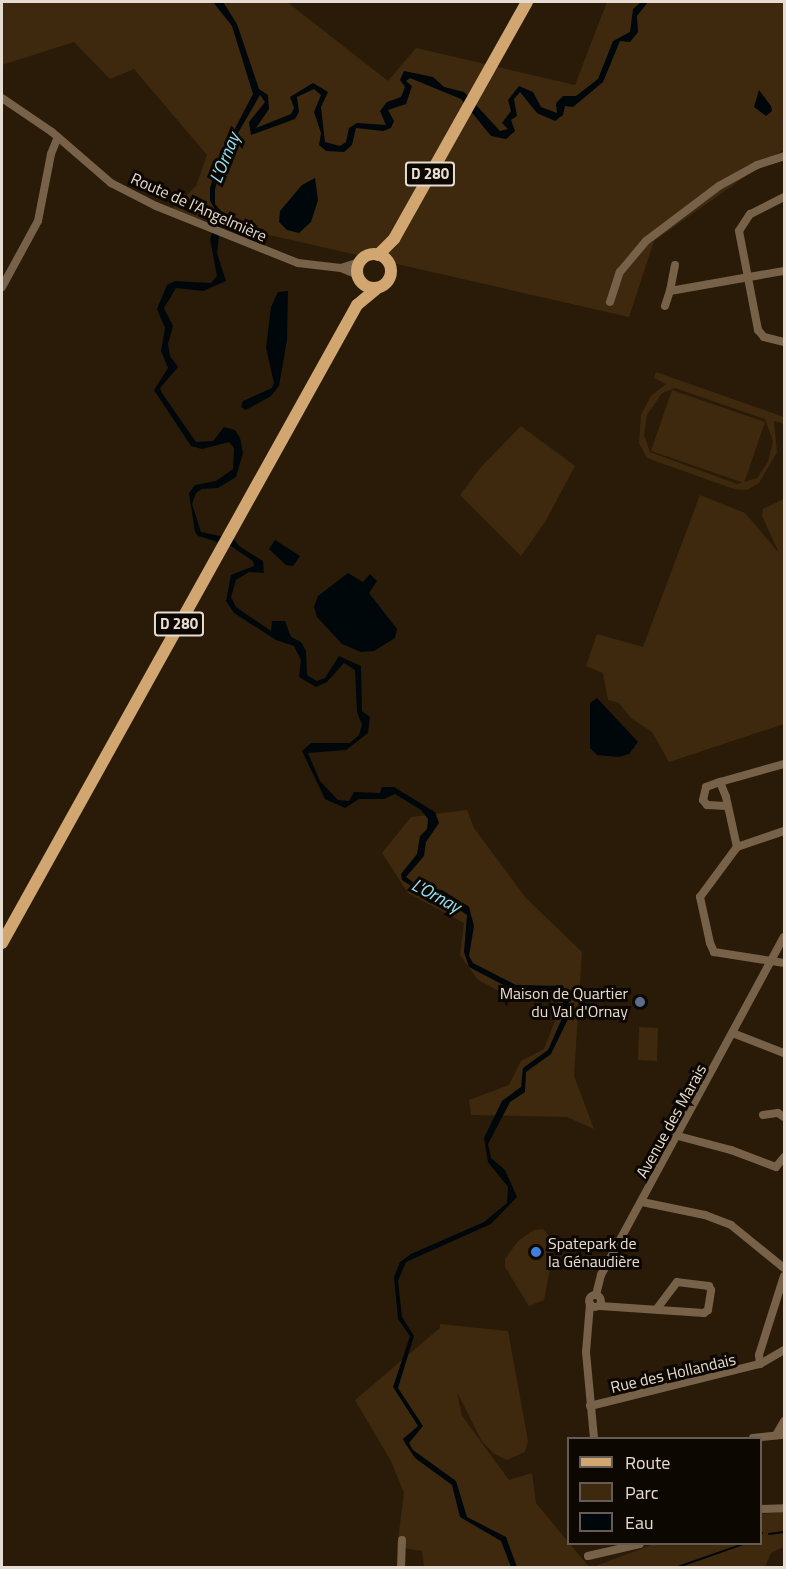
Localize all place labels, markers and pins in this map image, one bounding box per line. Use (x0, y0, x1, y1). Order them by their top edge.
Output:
place label: Maison de Quartier du Val d'Ornay (500, 983, 628, 1021)
marker: Maison de Quartier du Val d'Ornay (633, 995, 647, 1009)
place label: Spatepark de la Génaudière (548, 1233, 640, 1271)
marker: Spatepark de la Génaudière (529, 1245, 543, 1259)

